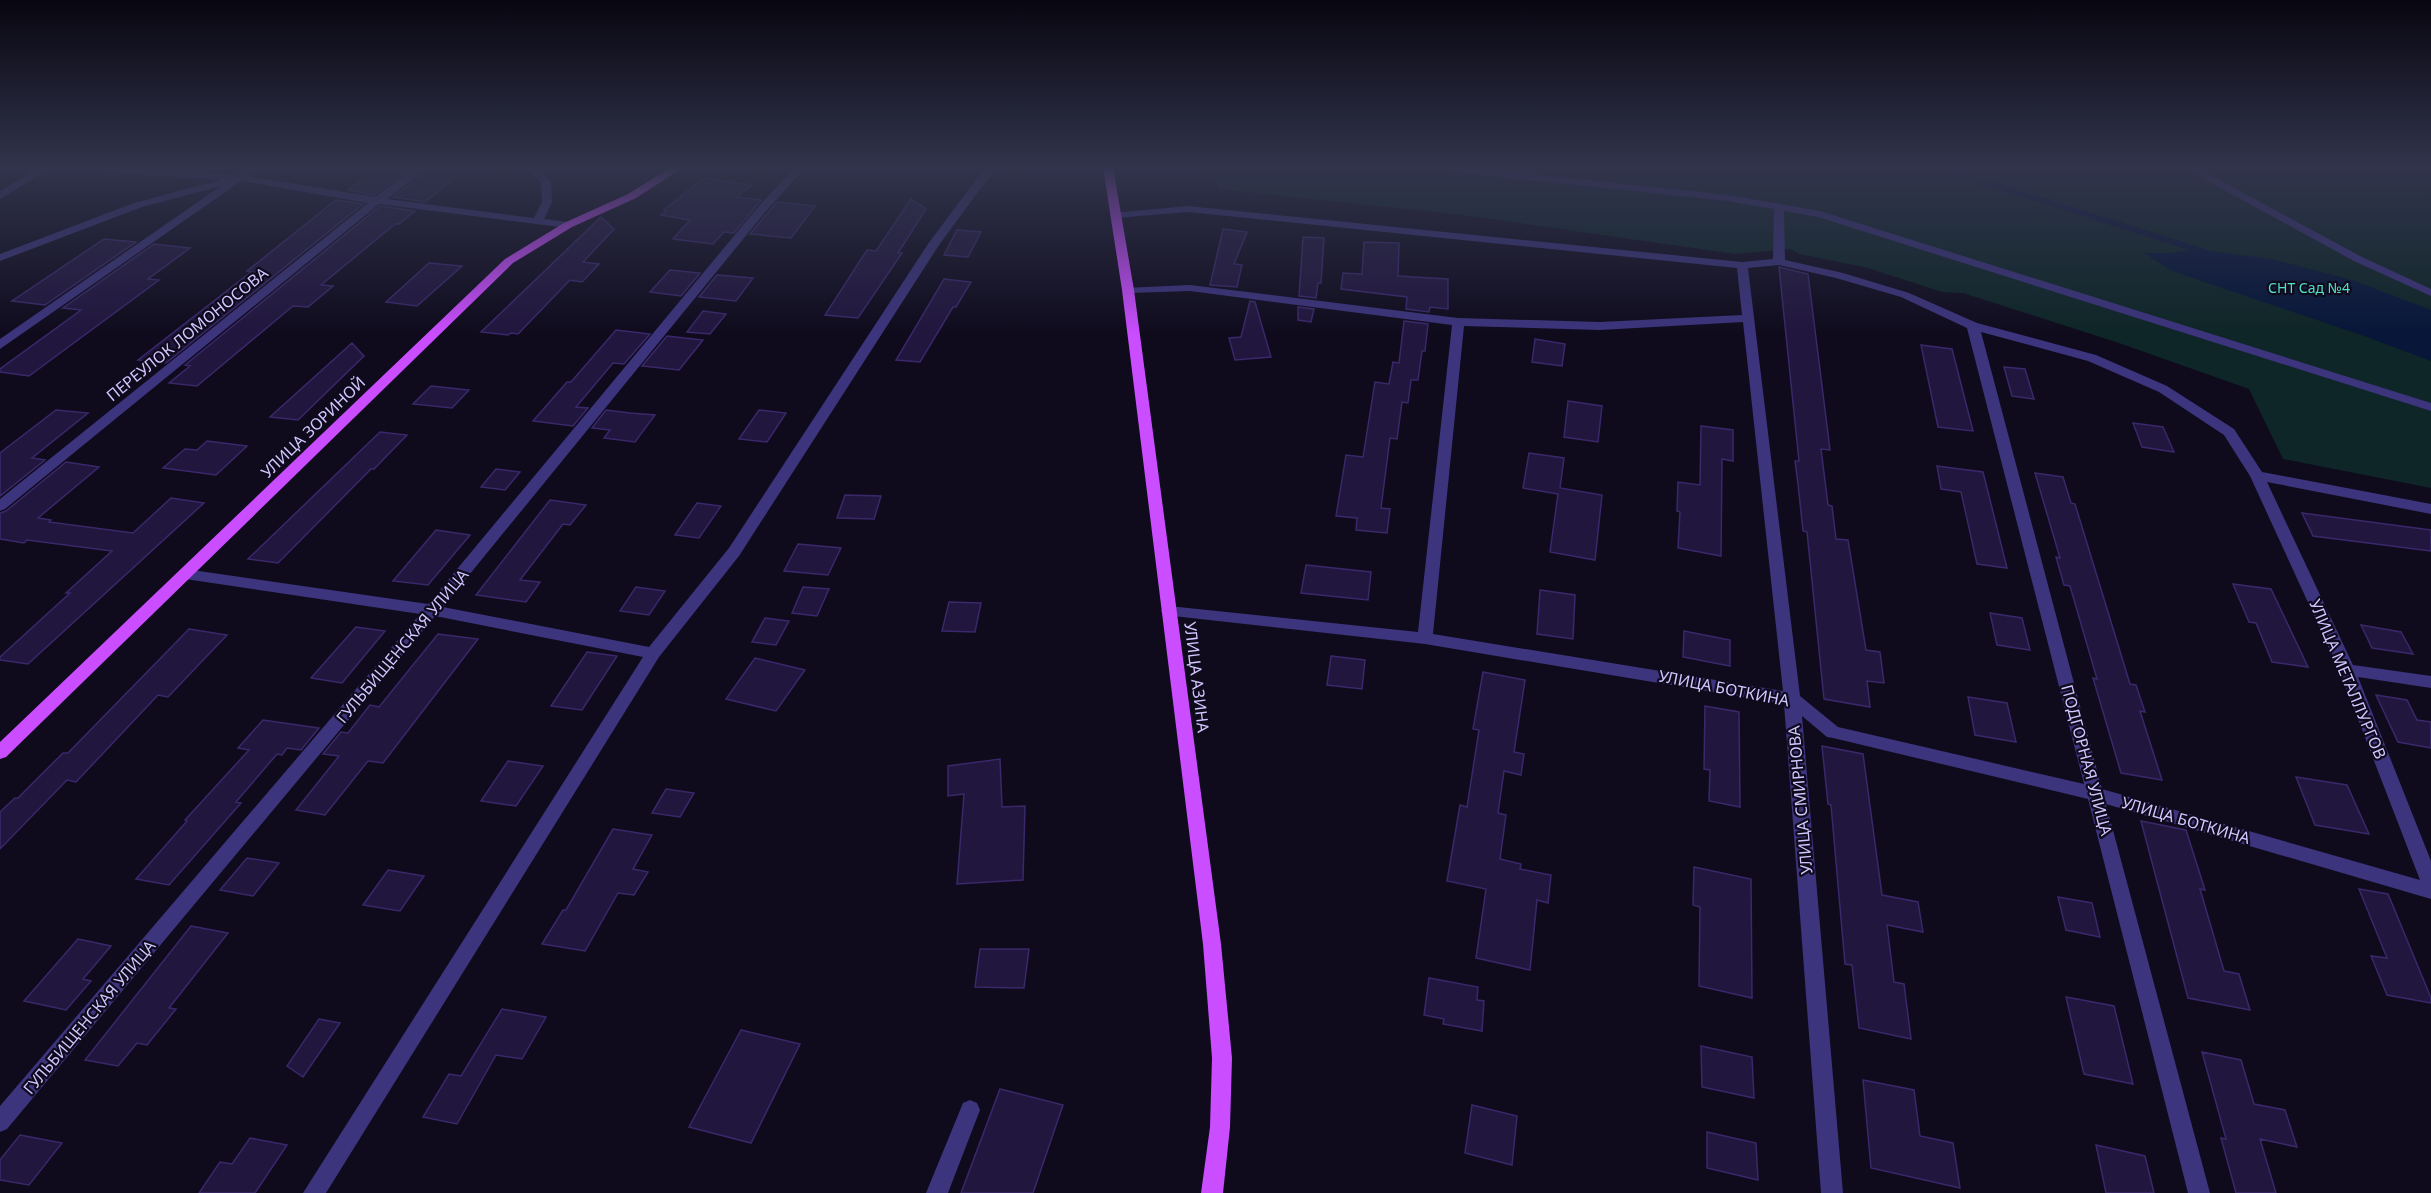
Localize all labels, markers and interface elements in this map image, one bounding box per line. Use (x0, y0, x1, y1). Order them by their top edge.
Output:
street label: ПЕРЕУЛОК ЛОМОНОСОВА (102, 261, 273, 406)
park label: СНТ Сад №4 (2268, 278, 2350, 297)
street label: УЛИЦА ЗОРИНОЙ (256, 371, 370, 483)
street label: ГУЛЬБИЩЕНСКАЯ УЛИЦА (331, 564, 474, 728)
street label: УЛИЦА МЕТАЛЛУРГОВ (2304, 596, 2392, 762)
street label: УЛИЦА АЗИНА (1179, 620, 1215, 734)
street label: УЛИЦА БОТКИНА (1657, 665, 1792, 712)
street label: ПОДГОРНАЯ УЛИЦА (2056, 682, 2118, 839)
street label: УЛИЦА СМИРНОВА (1782, 724, 1817, 875)
street label: УЛИЦА БОТКИНА (2119, 791, 2254, 849)
street label: ГУЛЬБИЩЕНСКАЯ УЛИЦА (18, 935, 161, 1099)

